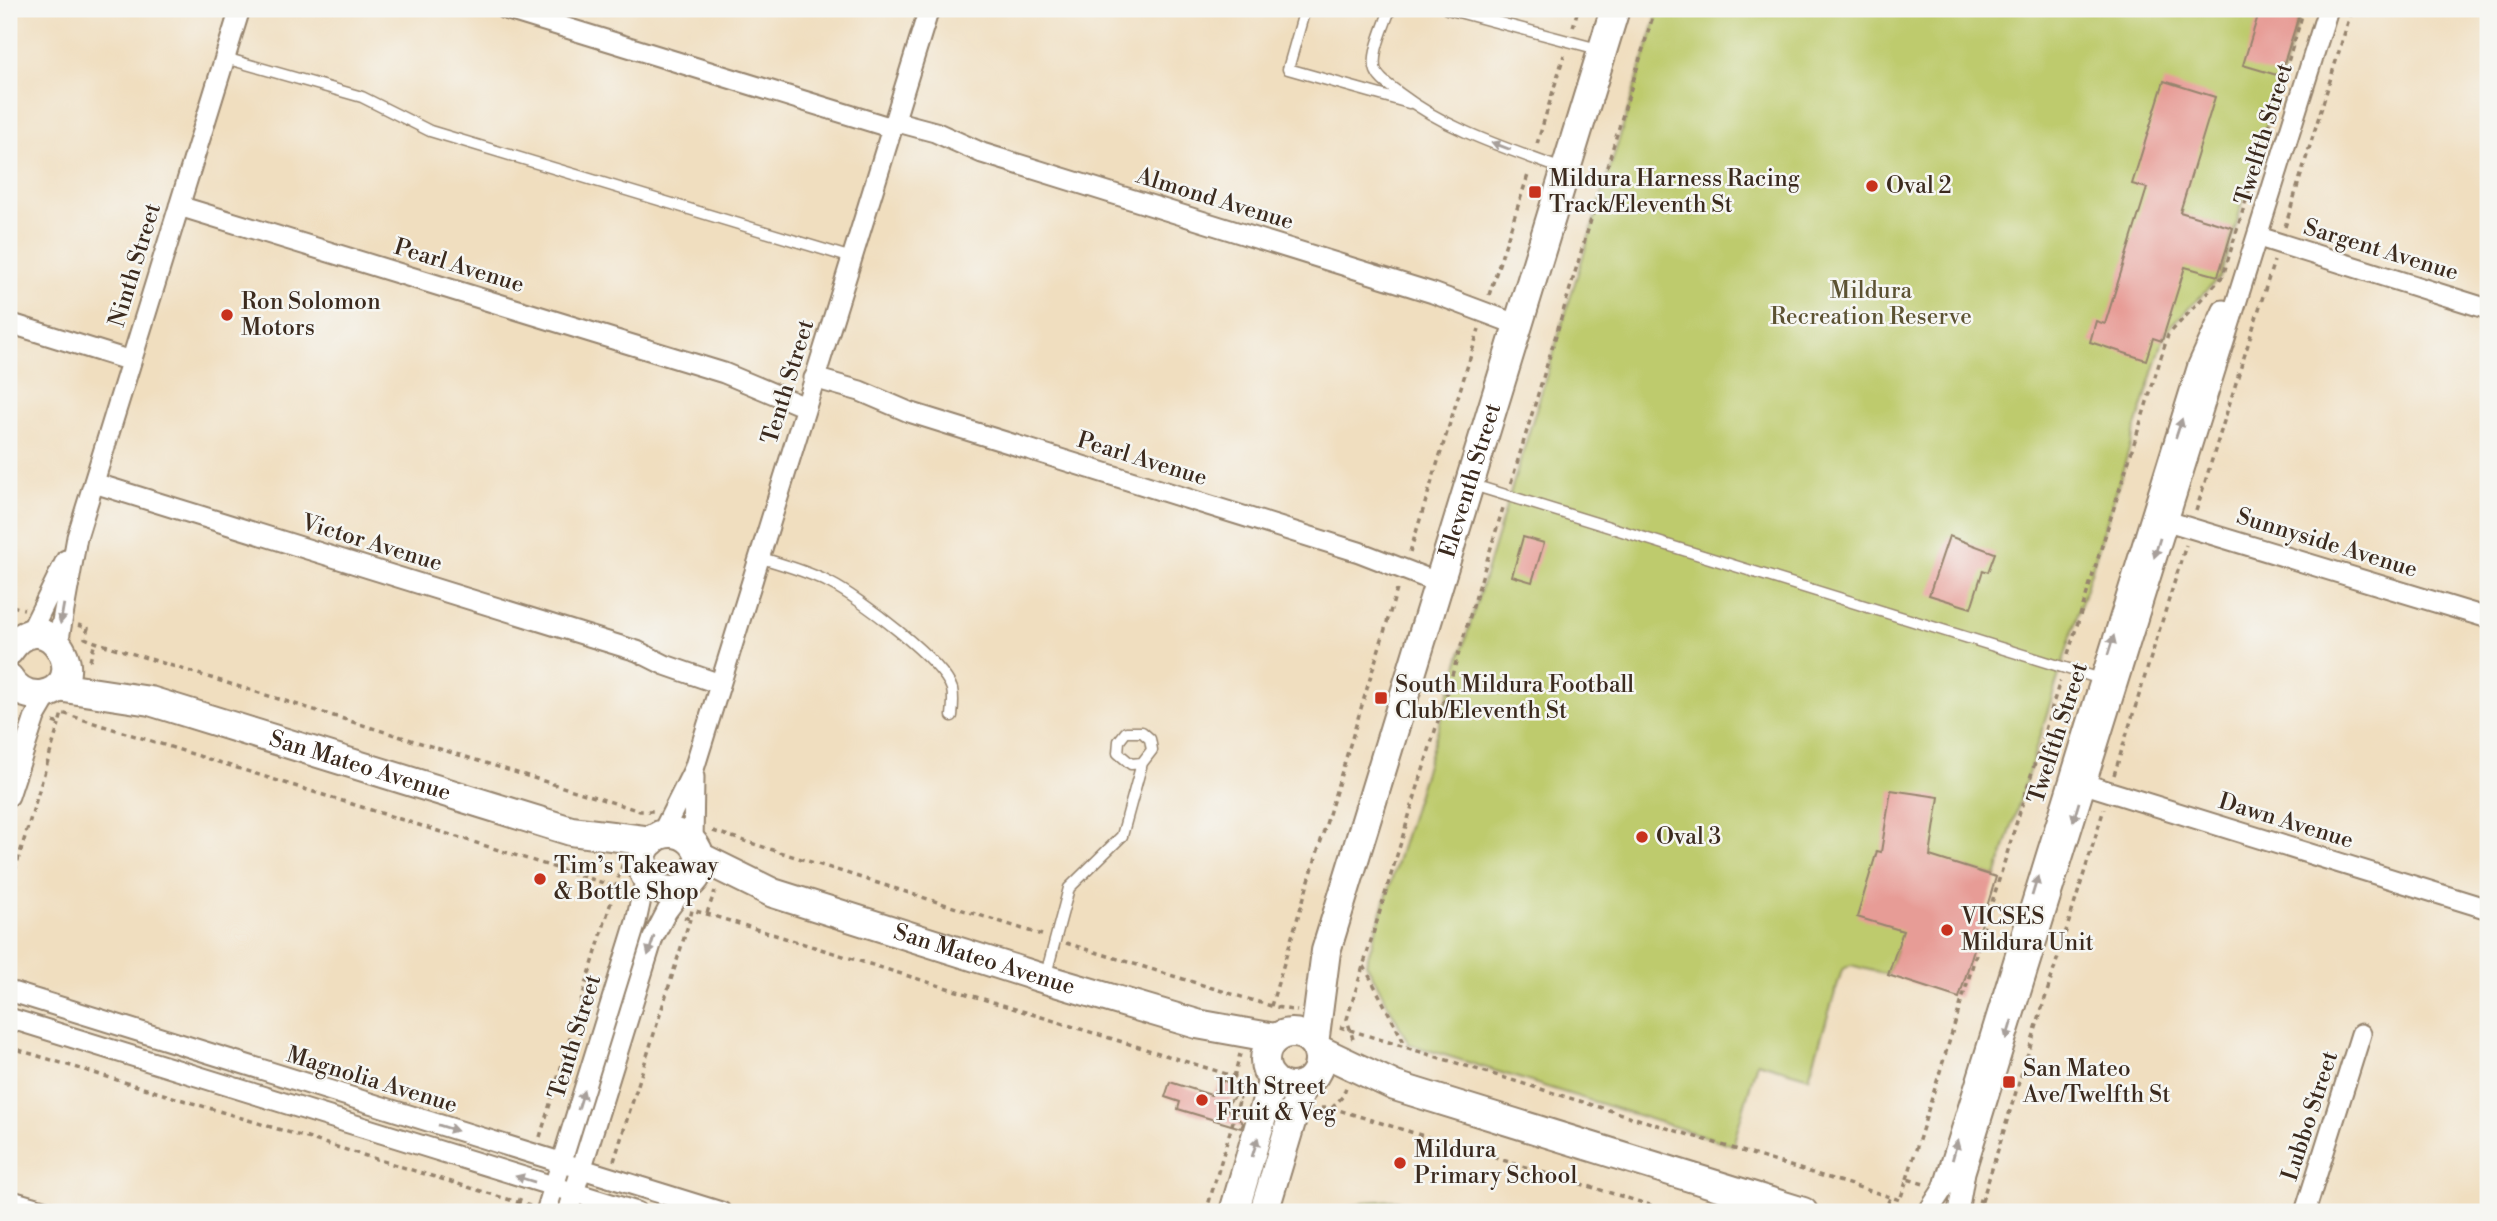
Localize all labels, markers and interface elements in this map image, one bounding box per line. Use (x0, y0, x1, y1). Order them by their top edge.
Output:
street label: Twelfth Street (2229, 60, 2299, 208)
one-way arrow (1491, 140, 1512, 151)
street label: Almond Avenue (1132, 161, 1297, 236)
place label: Mildura Harness Racing Track/Eleventh St (1549, 165, 1800, 219)
place label: Oval 2 (1886, 172, 1952, 200)
marker: Oval 2 (1864, 178, 1880, 194)
marker: Mildura Harness Racing Track/Eleventh St (1527, 184, 1543, 200)
street label: Ninth Street (103, 200, 167, 330)
street label: Sargent Avenue (2300, 213, 2462, 287)
street label: Pearl Avenue (391, 233, 527, 299)
park label: Mildura Recreation Reserve (1770, 277, 1972, 331)
place label: Ron Solomon Motors (241, 288, 381, 342)
marker: Ron Solomon Motors (219, 307, 235, 323)
street label: Tenth Street (756, 316, 820, 448)
street label: Eleventh Street (1434, 400, 1507, 561)
one-way arrow (2174, 417, 2184, 438)
street label: Pearl Avenue (1074, 426, 1210, 492)
street label: Sunnyside Avenue (2233, 502, 2421, 584)
street label: Victor Avenue (297, 508, 446, 578)
one-way arrow (2152, 538, 2162, 559)
one-way arrow (56, 603, 67, 625)
one-way arrow (2107, 635, 2117, 656)
street label: Twelfth Street (2022, 659, 2094, 807)
place label: South Mildura Football Club/Eleventh St (1395, 671, 1634, 725)
marker: South Mildura Football Club/Eleventh St (1373, 690, 1389, 706)
street label: San Mateo Avenue (266, 725, 454, 807)
street label: Dawn Avenue (2215, 787, 2357, 855)
one-way arrow (2070, 802, 2080, 823)
place label: Oval 3 (1656, 823, 1721, 851)
marker: Oval 3 (1634, 829, 1650, 845)
place label: Tim’s Takeaway & Bottle Shop (554, 852, 719, 906)
marker: Tim’s Takeaway & Bottle Shop (532, 871, 548, 887)
one-way arrow (2031, 875, 2041, 896)
place label: VICSES Mildura Unit (1960, 903, 2094, 957)
street label: San Mateo Avenue (890, 918, 1078, 1001)
marker: VICSES Mildura Unit (1939, 922, 1955, 938)
one-way arrow (645, 935, 656, 956)
street label: Tenth Street (543, 971, 607, 1103)
one-way arrow (2003, 1019, 2013, 1040)
street label: Magnolia Avenue (283, 1041, 461, 1119)
street label: Lubbo Street (2276, 1048, 2344, 1184)
place label: San Mateo Ave/Twelfth St (2022, 1055, 2170, 1109)
place label: 11th Street Fruit & Veg (1216, 1073, 1336, 1127)
marker: San Mateo Ave/Twelfth St (2001, 1074, 2017, 1090)
one-way arrow (576, 1090, 587, 1111)
marker: 11th Street Fruit & Veg (1194, 1092, 1210, 1108)
one-way arrow (438, 1124, 459, 1134)
one-way arrow (1250, 1136, 1261, 1157)
place label: Mildura Primary School (1414, 1136, 1577, 1190)
one-way arrow (1950, 1139, 1960, 1160)
marker: Mildura Primary School (1392, 1155, 1408, 1171)
one-way arrow (514, 1173, 535, 1183)

